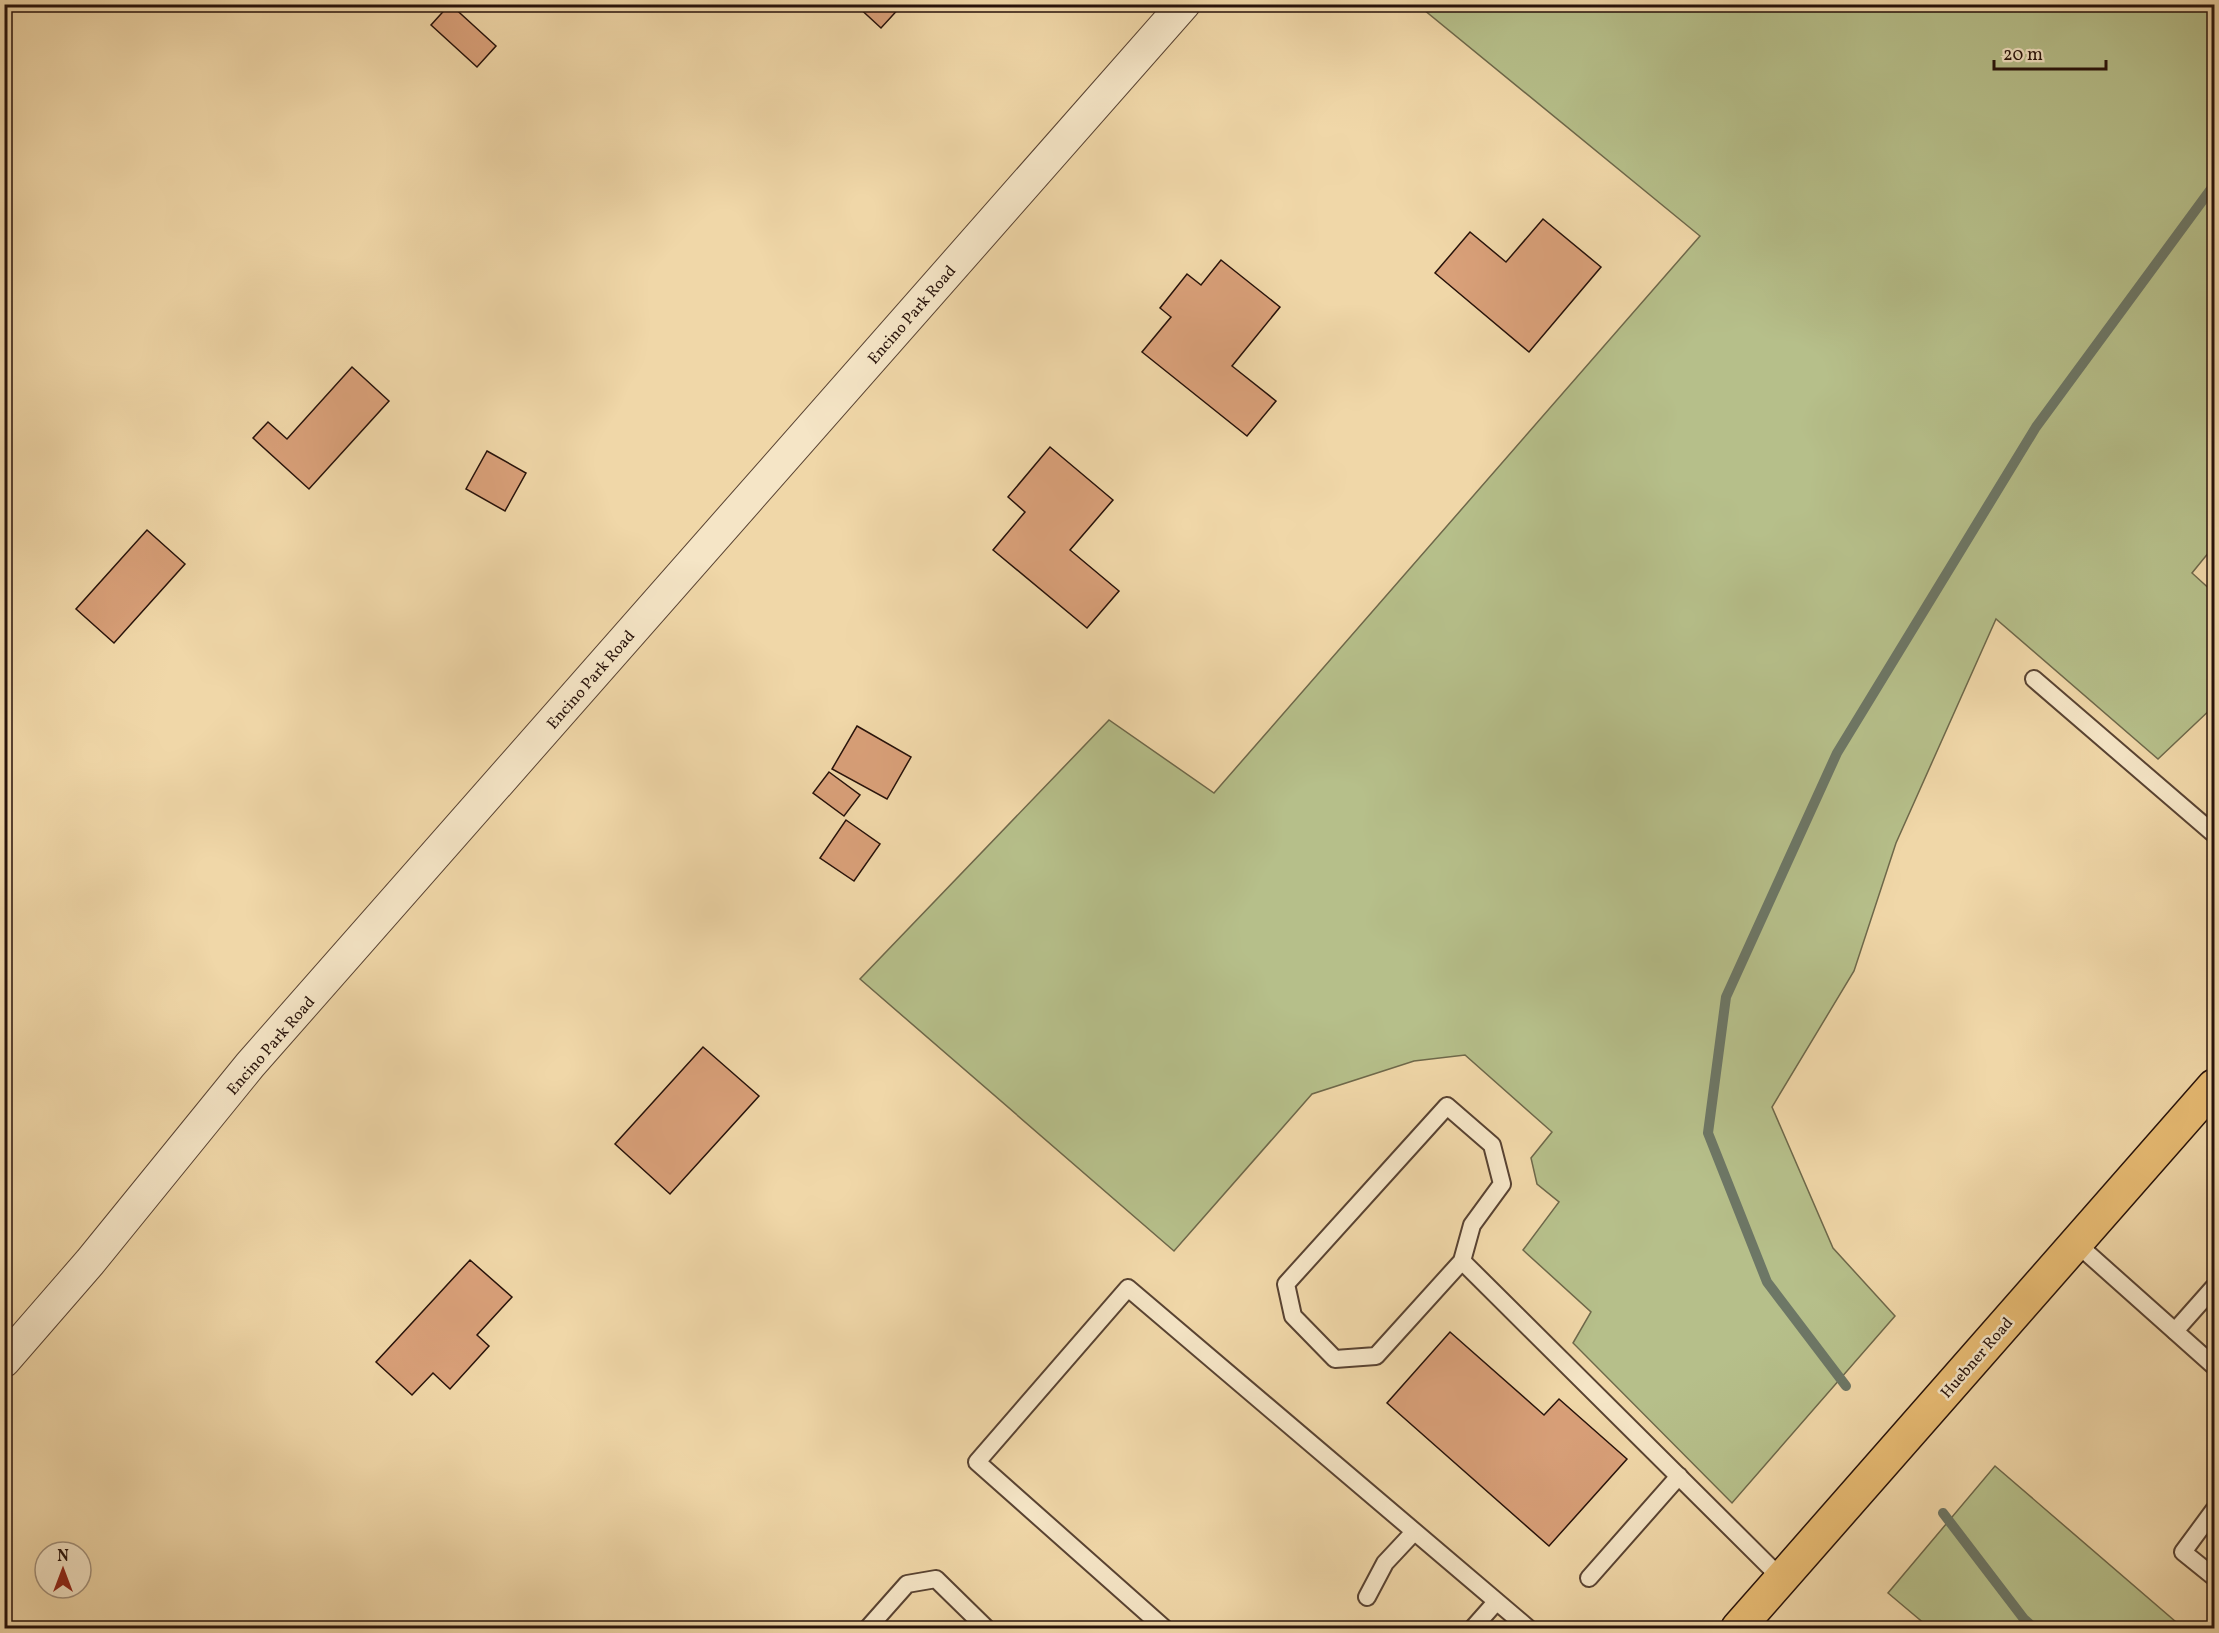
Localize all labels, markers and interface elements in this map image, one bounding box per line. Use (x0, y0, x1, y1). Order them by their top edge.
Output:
scale bar (1994, 33, 2106, 71)
text: 20 m (2003, 43, 2043, 68)
street label: Encino Park Road (863, 261, 962, 369)
street label: Encino Park Road (542, 626, 641, 734)
street label: Encino Park Road (222, 992, 321, 1100)
street label: Huebner Road (1936, 1313, 2019, 1403)
north arrow (33, 1540, 93, 1600)
text: N (57, 1546, 69, 1568)

